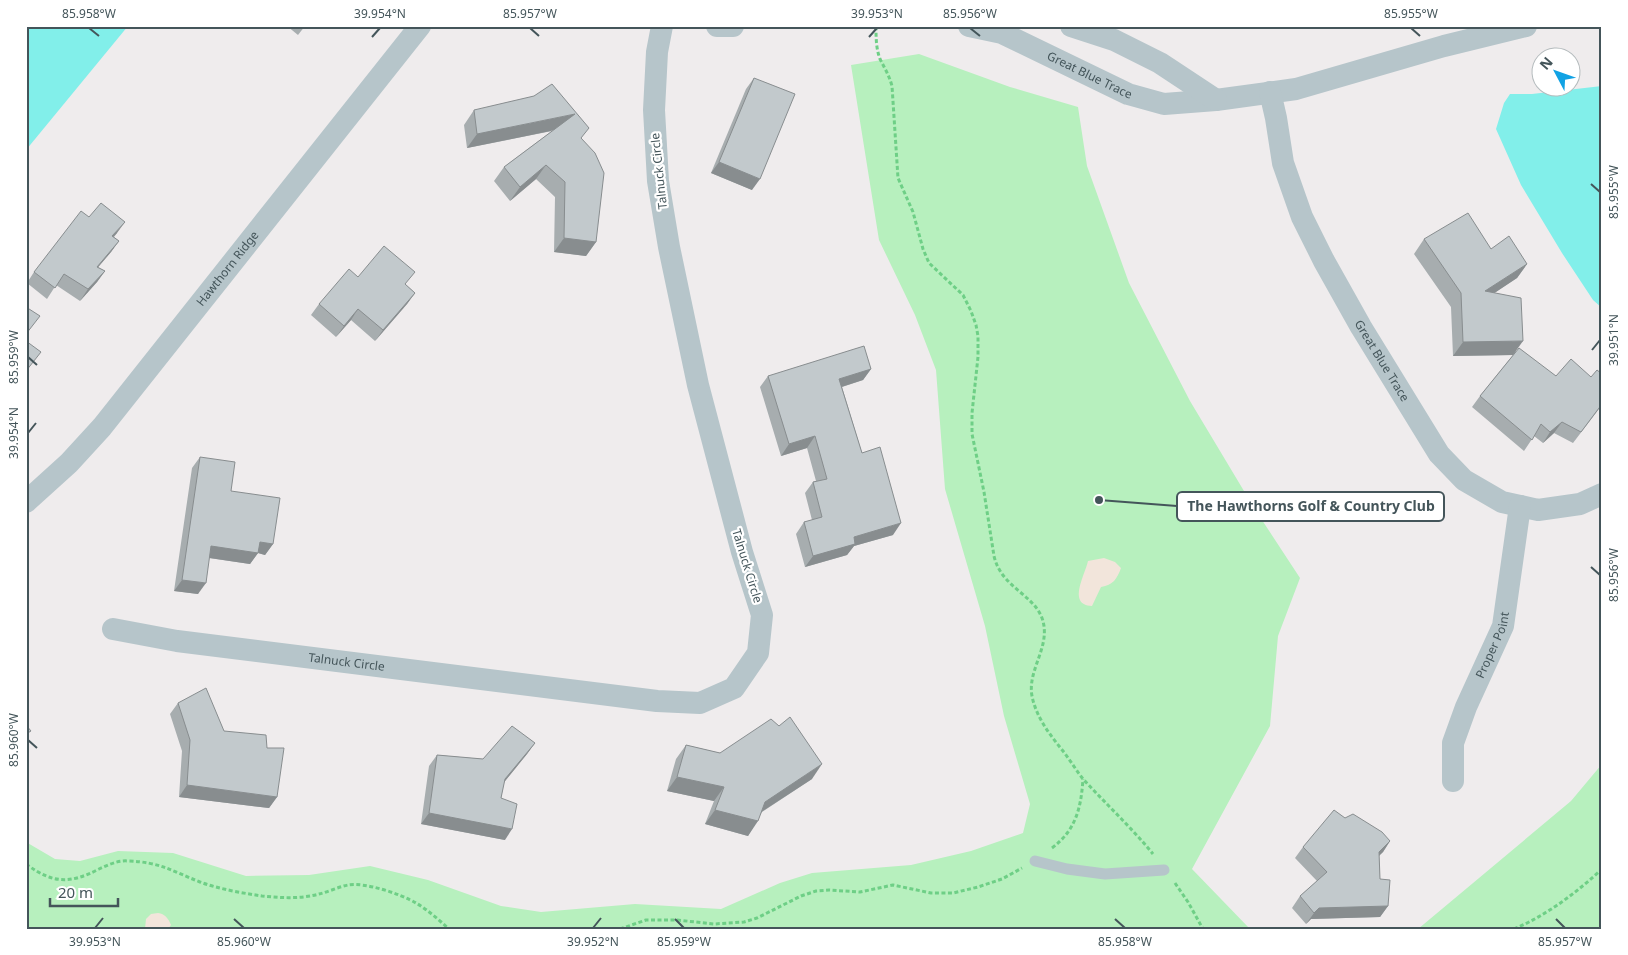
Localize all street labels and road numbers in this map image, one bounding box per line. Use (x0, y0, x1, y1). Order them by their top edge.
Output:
street label: Great Blue Trace (1044, 47, 1134, 103)
street label: Talnuck Circle (646, 132, 671, 210)
street label: Hawthorn Ridge (192, 227, 262, 310)
street label: Great Blue Trace (1351, 317, 1414, 405)
street label: Talnuck Circle (728, 527, 767, 605)
street label: Proper Point (1471, 610, 1513, 681)
street label: Talnuck Circle (307, 649, 386, 675)

